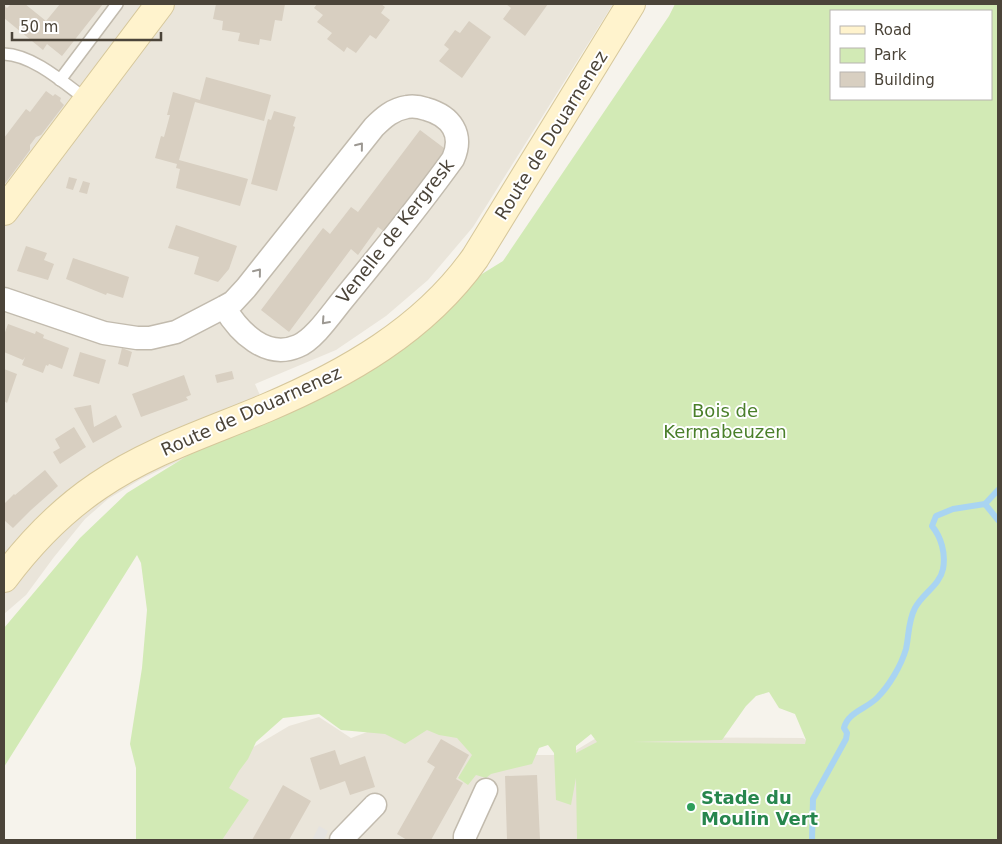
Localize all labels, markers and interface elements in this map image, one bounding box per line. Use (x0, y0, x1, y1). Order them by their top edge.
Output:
scale bar (12, 10, 161, 42)
legend (830, 10, 992, 100)
text: 50 m (20, 18, 58, 36)
text: Road (874, 21, 912, 39)
text: Park (874, 46, 907, 64)
street label: Route de Douarnenez (490, 47, 612, 223)
text: Building (874, 71, 935, 89)
one-way arrow (354, 142, 363, 151)
street label: Venelle de Kergresk (332, 154, 458, 308)
one-way arrow (253, 269, 262, 278)
one-way arrow (322, 315, 331, 324)
street label: Route de Douarnenez (158, 362, 344, 460)
park label: Bois de Kermabeuzen (663, 400, 787, 442)
place label: Stade du Moulin Vert (701, 787, 819, 829)
marker: Stade du Moulin Vert (685, 801, 697, 813)

